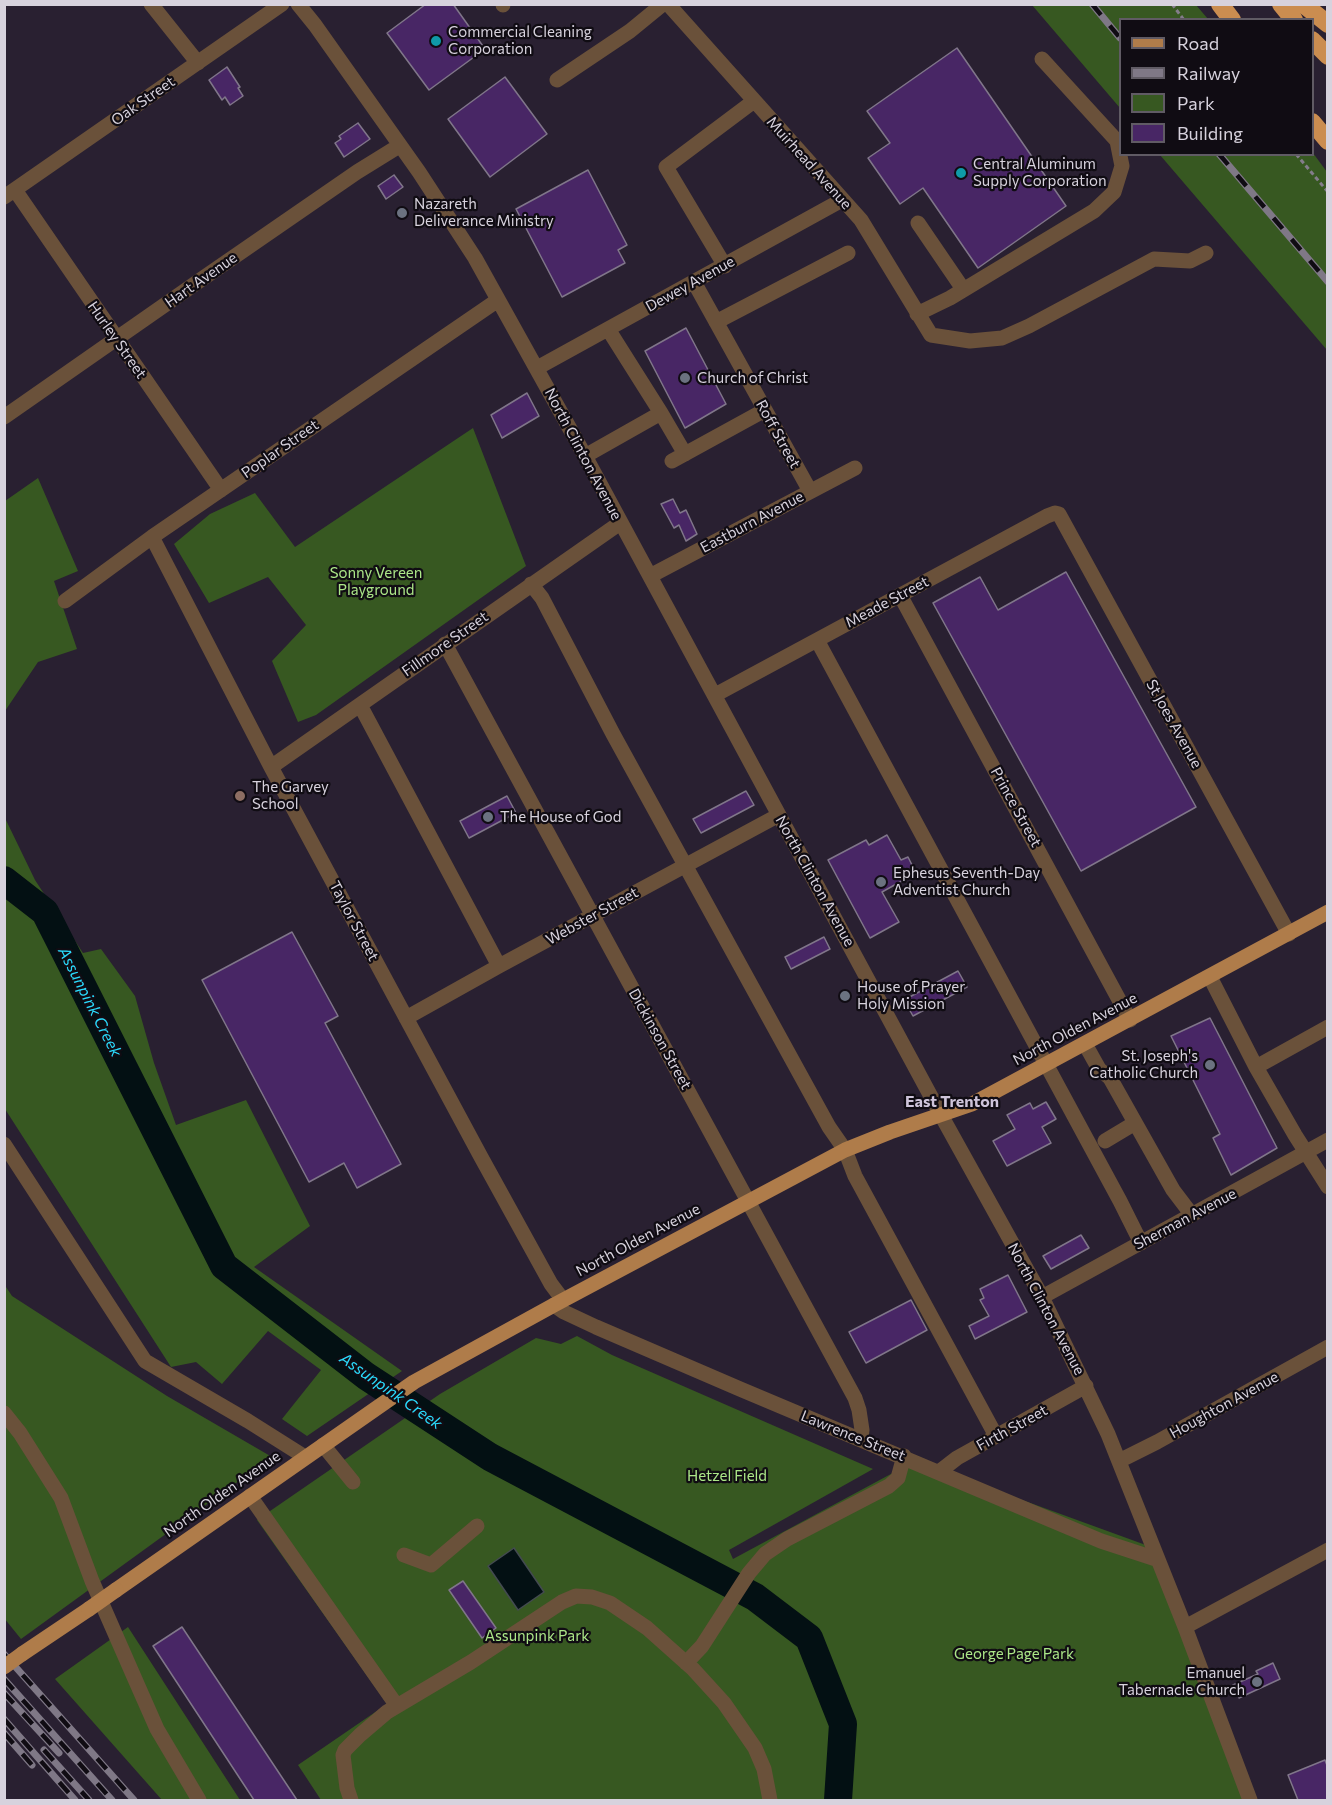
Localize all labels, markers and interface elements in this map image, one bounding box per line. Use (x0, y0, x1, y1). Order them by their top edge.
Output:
legend (1119, 18, 1314, 156)
place label: Commercial Cleaning Corporation (448, 23, 592, 58)
text: Road (1177, 32, 1219, 54)
marker: Commercial Cleaning Corporation (429, 34, 443, 48)
text: Railway (1177, 62, 1240, 84)
street label: Oak Street (108, 73, 178, 129)
text: Park (1177, 92, 1215, 114)
street label: Muirhead Avenue (763, 113, 855, 213)
text: Building (1177, 122, 1243, 144)
place label: Central Aluminum Supply Corporation (973, 155, 1107, 190)
marker: Central Aluminum Supply Corporation (954, 166, 968, 180)
place label: Nazareth Deliverance Ministry (414, 195, 554, 230)
marker: Nazareth Deliverance Ministry (395, 206, 409, 220)
street label: Hart Avenue (161, 249, 241, 311)
street label: Dewey Avenue (642, 252, 738, 316)
street label: Hurley Street (84, 298, 150, 382)
place label: Church of Christ (697, 369, 808, 387)
marker: Church of Christ (678, 371, 692, 385)
street label: North Clinton Avenue (541, 385, 625, 523)
street label: Roff Street (752, 397, 804, 471)
street label: Poplar Street (238, 416, 322, 482)
street label: Eastburn Avenue (697, 487, 807, 557)
park label: Sonny Vereen Playground (330, 564, 422, 599)
street label: Meade Street (842, 572, 932, 632)
street label: Fillmore Street (398, 608, 492, 680)
street label: St Joes Avenue (1142, 677, 1206, 771)
street label: Prince Street (987, 764, 1045, 850)
place label: The Garvey School (252, 778, 329, 813)
marker: The Garvey School (233, 789, 247, 803)
place label: The House of God (500, 808, 621, 826)
marker: The House of God (481, 810, 495, 824)
street label: North Clinton Avenue (772, 812, 858, 950)
place label: Ephesus Seventh-Day Adventist Church (893, 864, 1040, 899)
marker: Ephesus Seventh-Day Adventist Church (874, 875, 888, 889)
street label: Taylor Street (325, 878, 383, 964)
street label: Webster Street (543, 883, 641, 949)
water label: Assunpink Creek (54, 944, 126, 1060)
place label: House of Prayer Holy Mission (857, 978, 965, 1013)
street label: Dickinson Street (625, 985, 695, 1093)
marker: House of Prayer Holy Mission (838, 989, 852, 1003)
street label: North Olden Avenue (1010, 989, 1140, 1069)
place label: St. Joseph's Catholic Church (1089, 1047, 1198, 1082)
marker: St. Joseph's Catholic Church (1203, 1058, 1217, 1072)
district label: East Trenton (905, 1092, 999, 1112)
street label: Sherman Avenue (1131, 1184, 1239, 1254)
street label: North Olden Avenue (573, 1200, 703, 1280)
street label: North Clinton Avenue (1004, 1240, 1088, 1378)
water label: Assunpink Creek (336, 1348, 446, 1434)
street label: Houghton Avenue (1166, 1368, 1282, 1442)
street label: Firth Street (973, 1401, 1051, 1455)
street label: Lawrence Street (798, 1407, 908, 1465)
street label: North Olden Avenue (160, 1447, 284, 1541)
park label: Hetzel Field (687, 1467, 767, 1485)
park label: Assunpink Park (485, 1627, 589, 1645)
park label: George Page Park (954, 1645, 1074, 1663)
place label: Emanuel Tabernacle Church (1119, 1664, 1245, 1699)
marker: Emanuel Tabernacle Church (1250, 1675, 1264, 1689)

